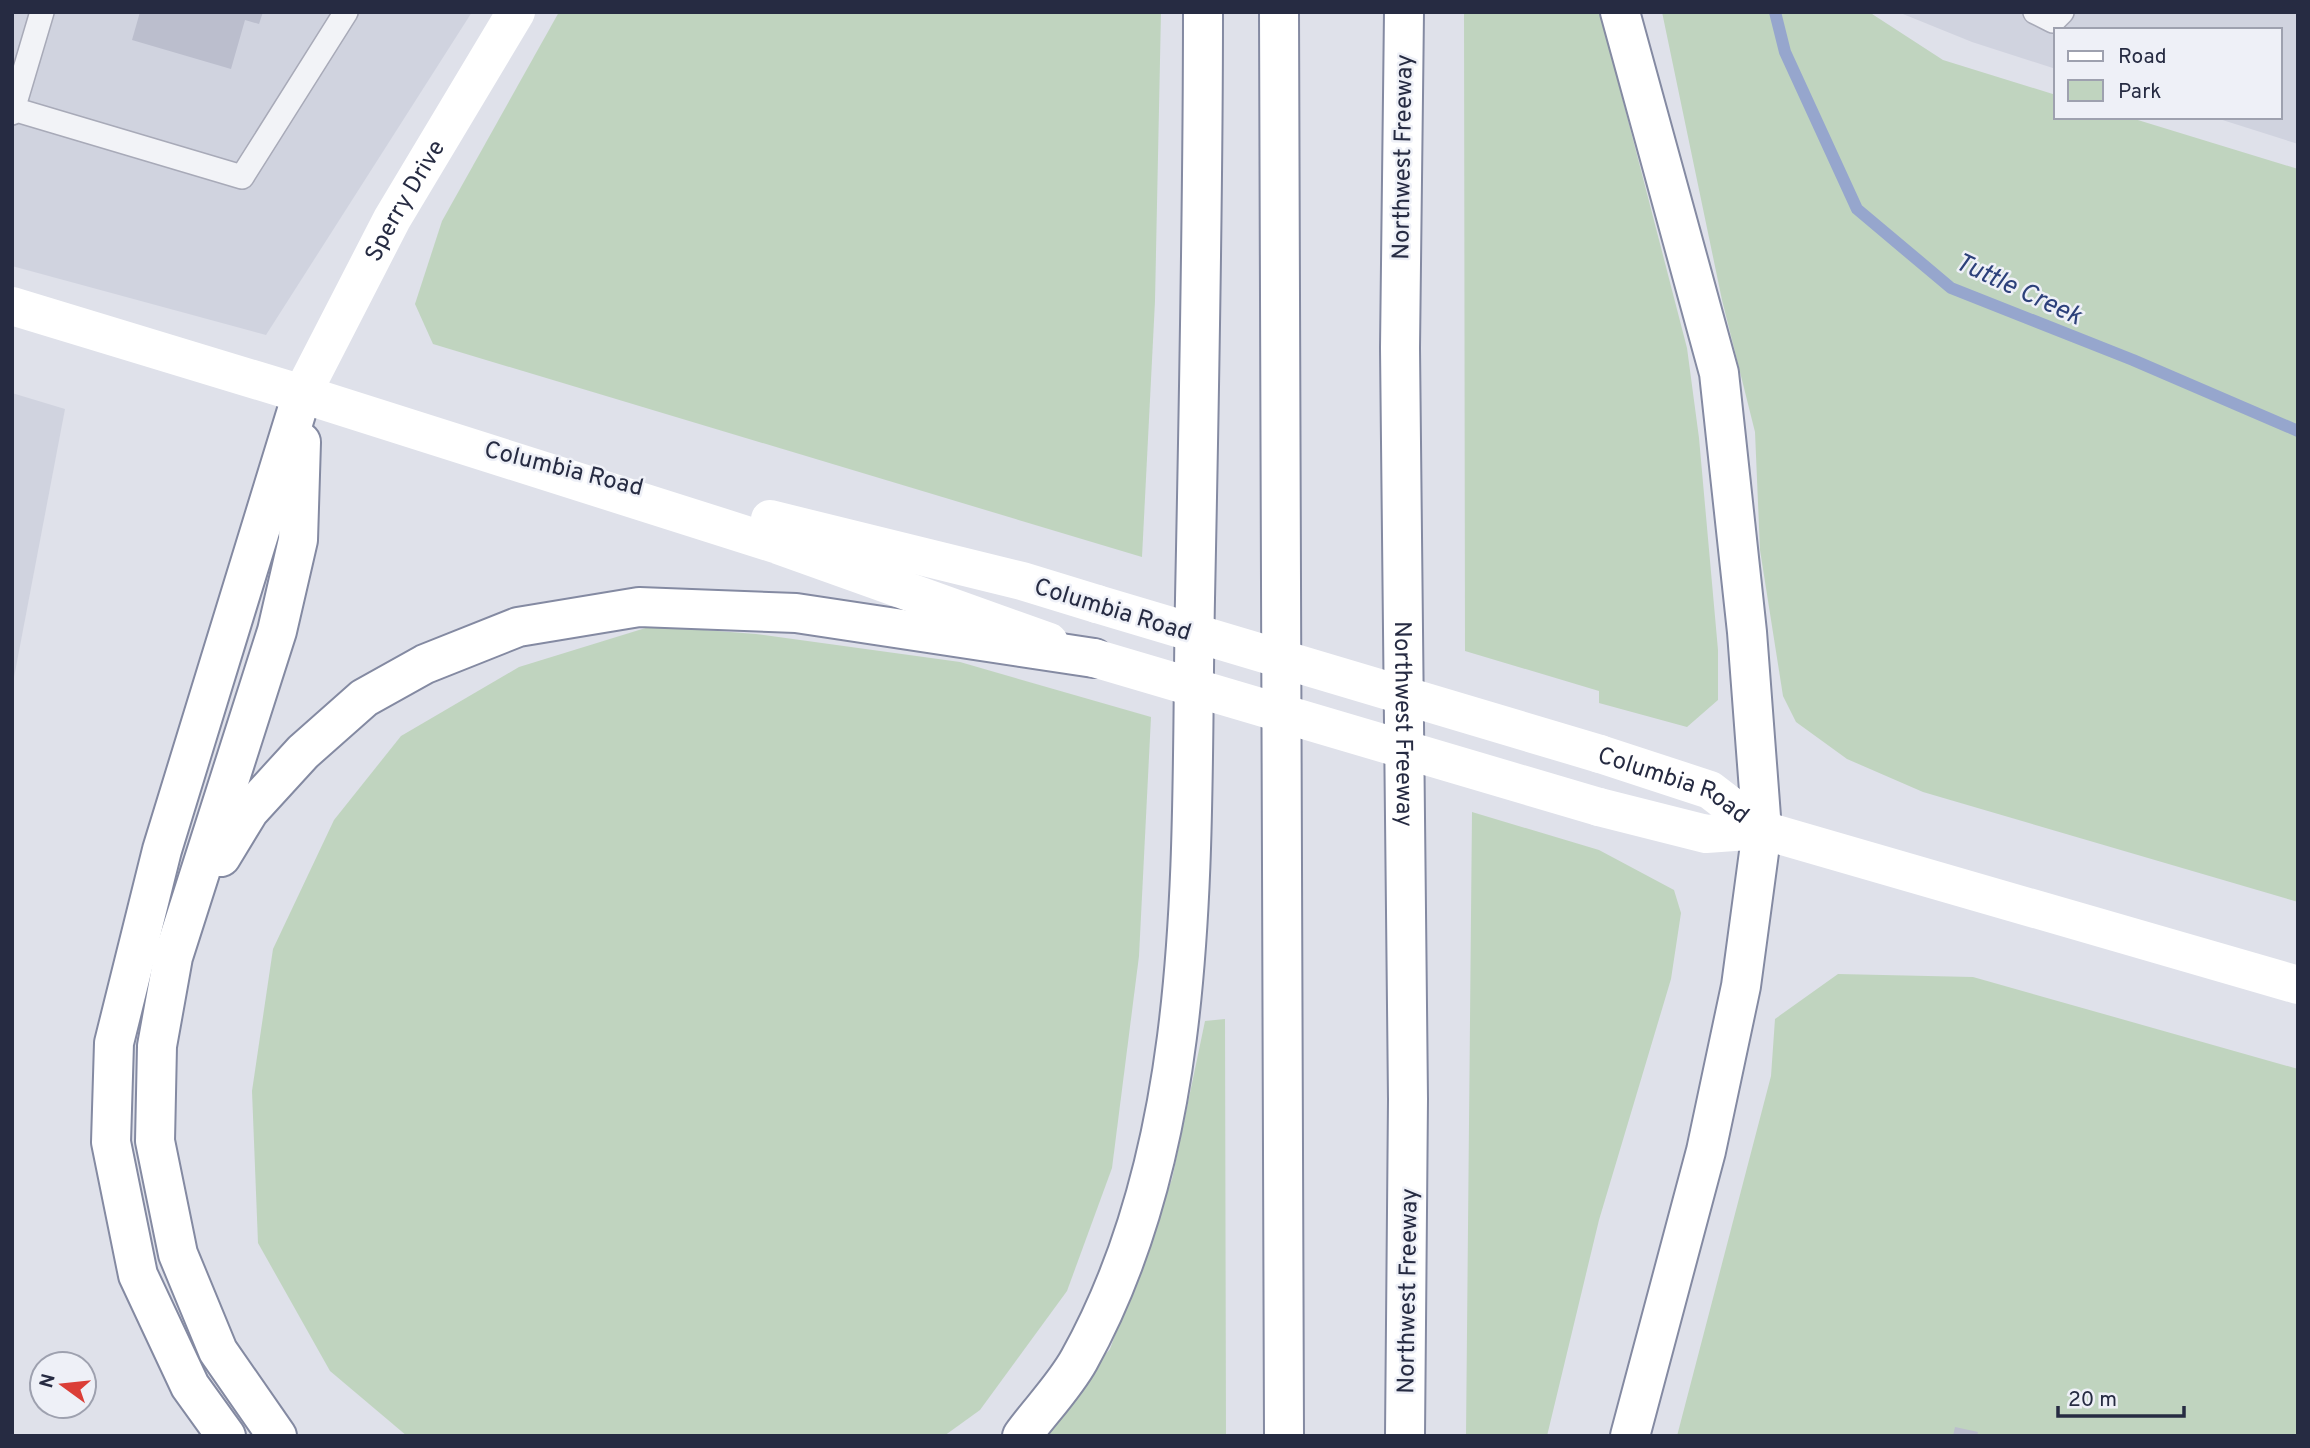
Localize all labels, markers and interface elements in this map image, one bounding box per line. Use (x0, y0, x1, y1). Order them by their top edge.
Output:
legend (2054, 28, 2282, 119)
text: Road (2118, 44, 2167, 71)
street label: Northwest Freeway (1387, 54, 1421, 260)
text: Park (2118, 79, 2161, 106)
street label: Sperry Drive (360, 135, 453, 267)
water label: Tuttle Creek (1949, 247, 2087, 334)
street label: Columbia Road (481, 436, 646, 504)
street label: Columbia Road (1030, 573, 1195, 649)
street label: Northwest Freeway (1386, 621, 1418, 827)
street label: Columbia Road (1593, 741, 1754, 831)
street label: Northwest Freeway (1392, 1188, 1426, 1394)
north arrow (28, 1350, 98, 1420)
text: N (35, 1371, 62, 1391)
scale bar (2058, 1374, 2184, 1418)
text: 20 m (2068, 1387, 2117, 1414)

